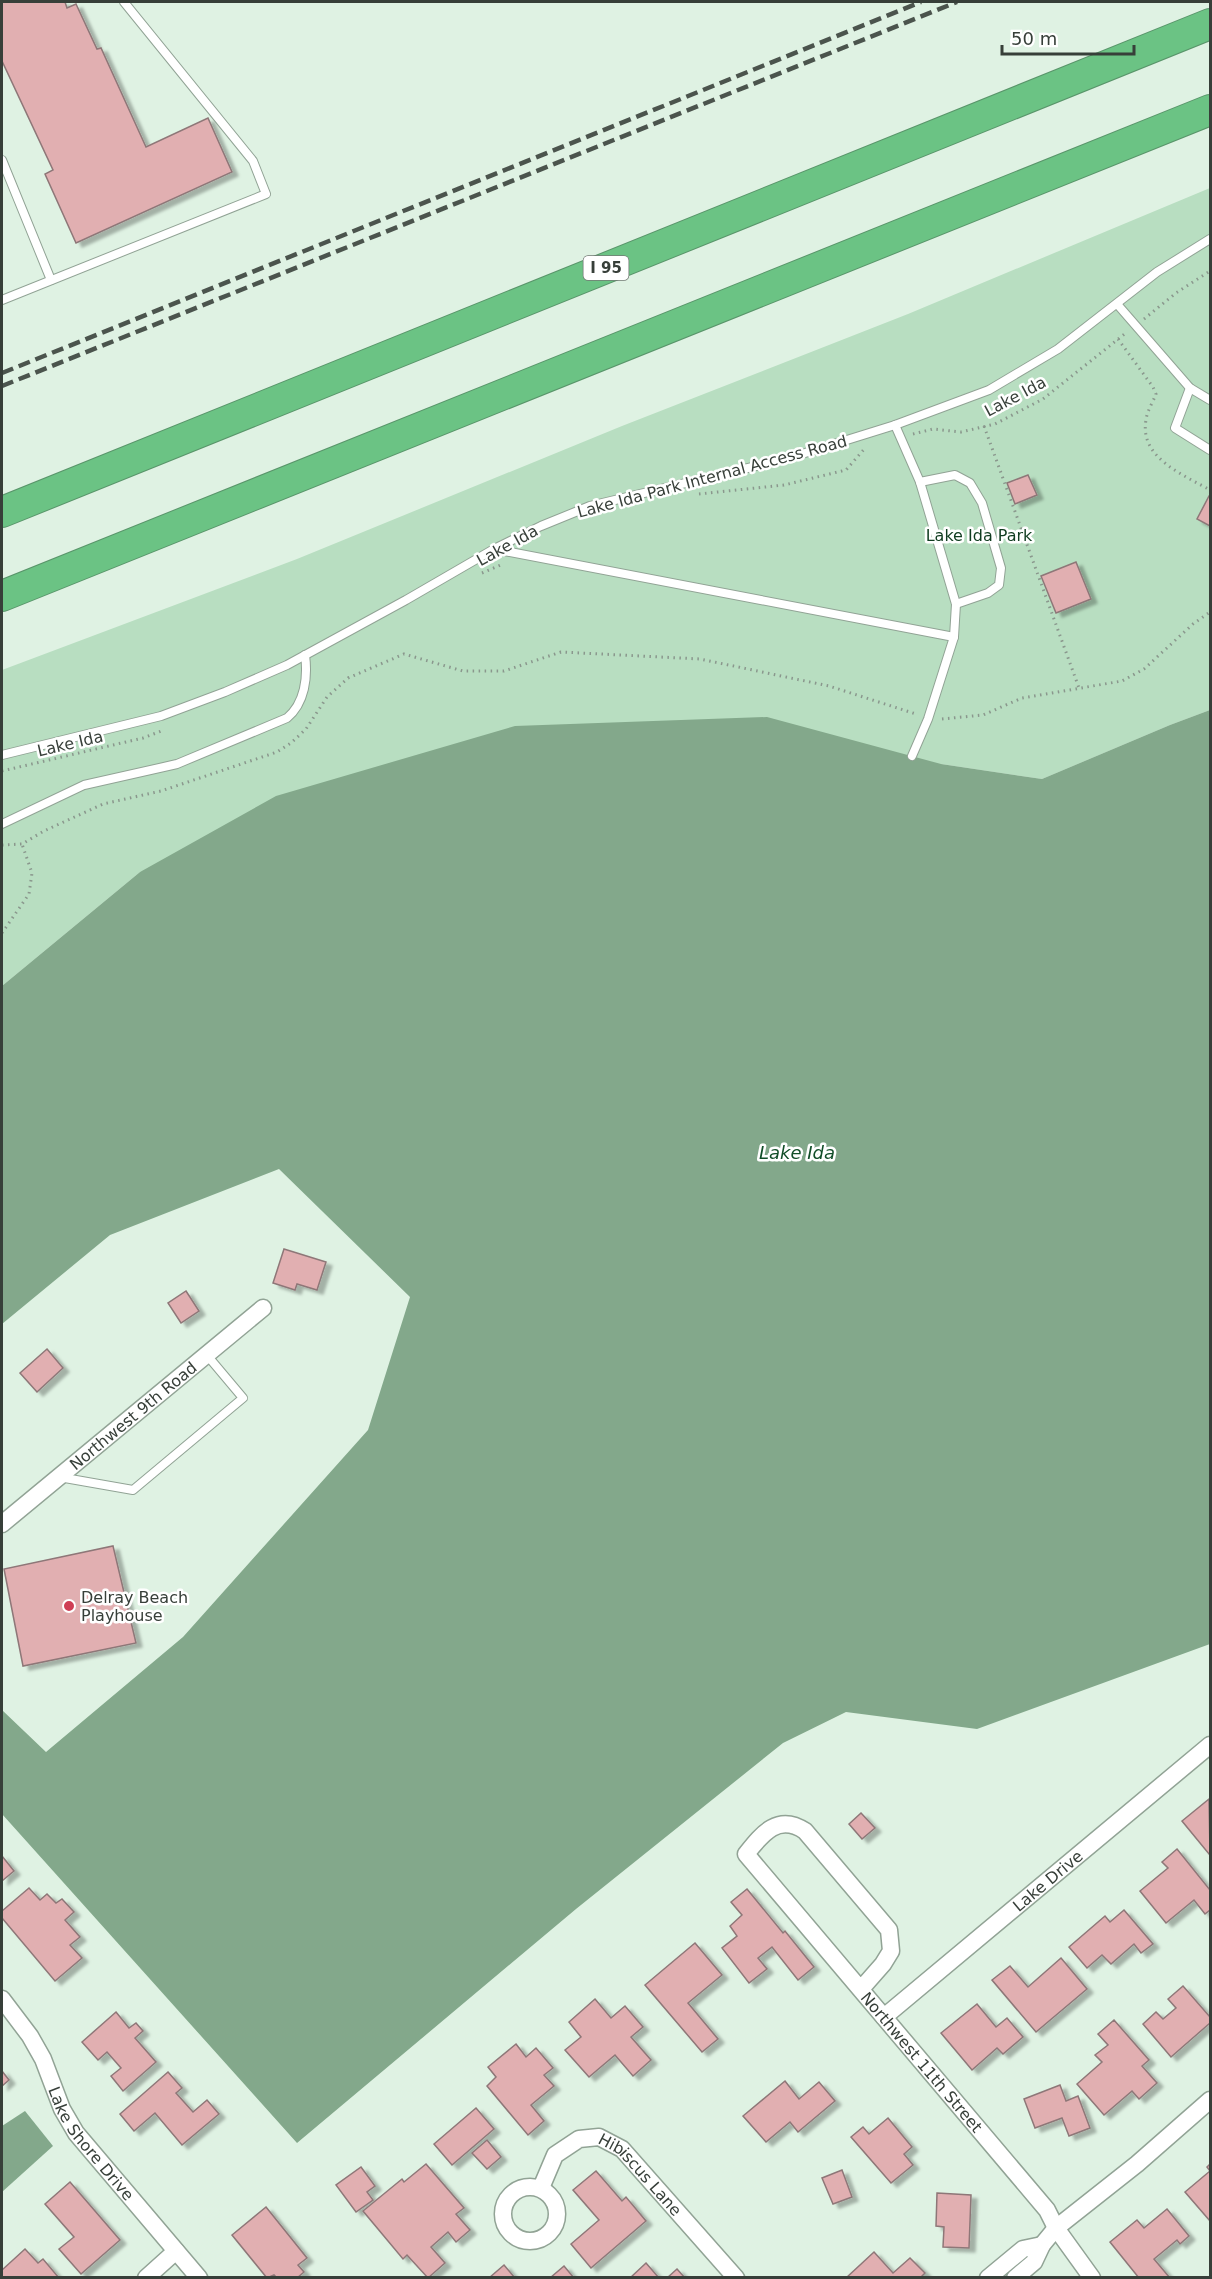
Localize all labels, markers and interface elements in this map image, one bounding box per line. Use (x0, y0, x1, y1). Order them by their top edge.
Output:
scale bar (1002, 18, 1134, 56)
text: 50 m (1011, 28, 1057, 49)
road number: I 95 (584, 256, 628, 280)
street label: Lake Ida (981, 372, 1049, 421)
street label: Lake Ida Park Internal Access Road (575, 431, 849, 522)
street label: Lake Ida (473, 521, 541, 570)
park label: Lake Ida Park (926, 526, 1033, 545)
street label: Lake Ida (35, 727, 105, 760)
water label: Lake Ida (759, 1142, 835, 1163)
street label: Northwest 9th Road (66, 1358, 201, 1474)
place label: Delray Beach Playhouse (81, 1588, 188, 1625)
marker: Delray Beach Playhouse (62, 1599, 76, 1613)
street label: Lake Drive (1009, 1846, 1087, 1915)
street label: Northwest 11th Street (857, 1988, 986, 2136)
street label: Lake Shore Drive (44, 2084, 138, 2204)
street label: Hibiscus Lane (595, 2129, 685, 2220)

